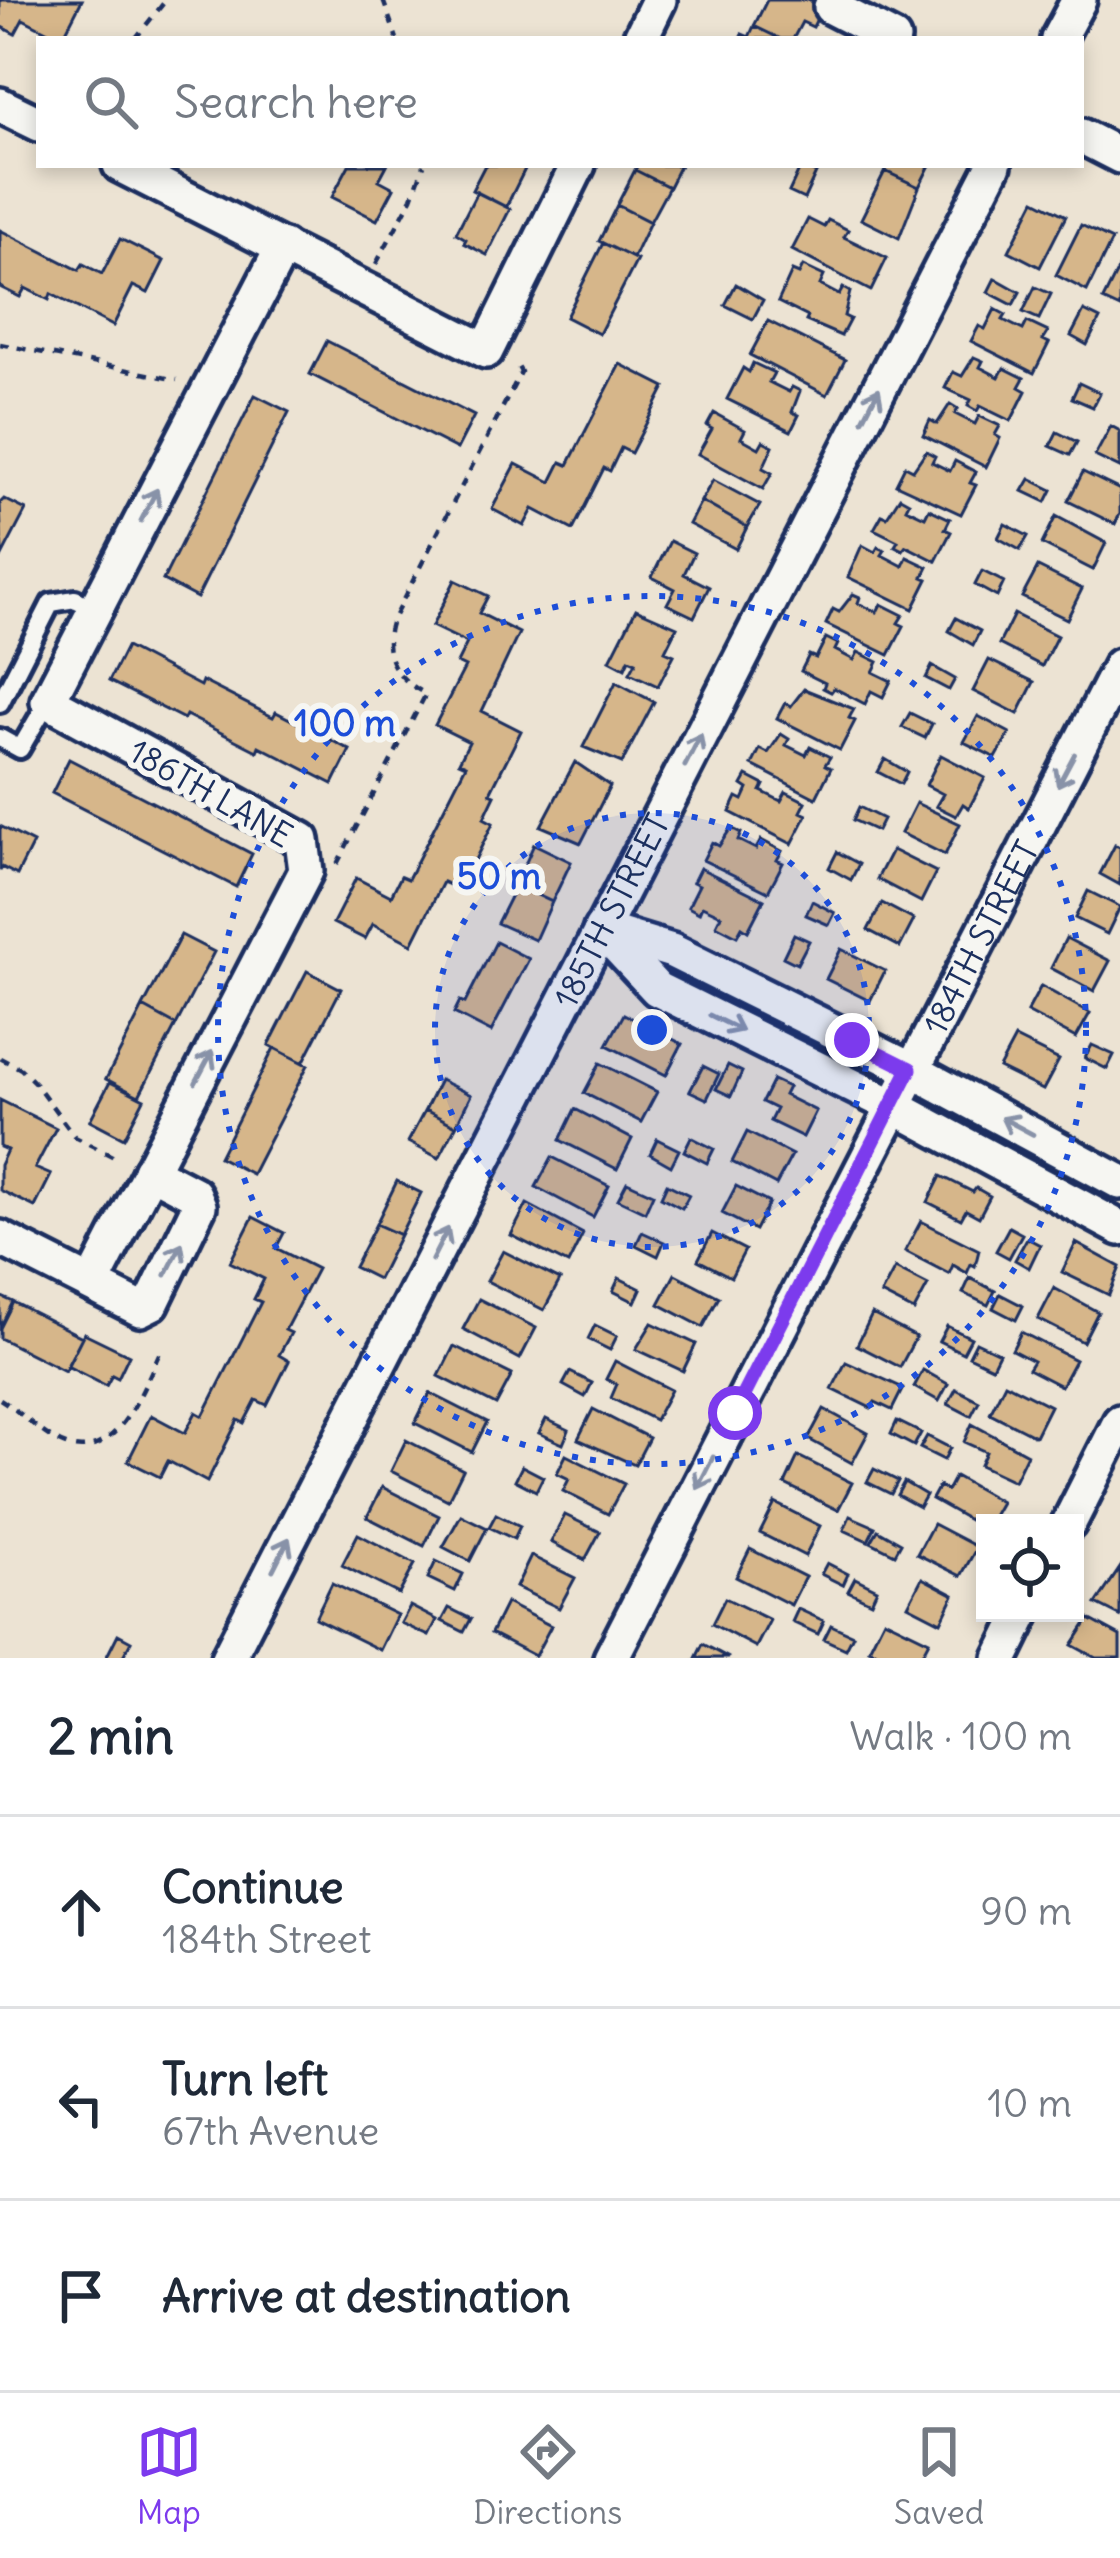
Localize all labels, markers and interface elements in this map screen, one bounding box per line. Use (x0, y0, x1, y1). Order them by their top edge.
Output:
search box (36, 36, 1084, 168)
icon: search (78, 69, 144, 135)
text: Search here (174, 74, 418, 130)
one-way arrow (861, 386, 884, 422)
one-way arrow (138, 488, 161, 523)
text: 100 m (294, 701, 396, 746)
street label: 186TH LANE (122, 729, 300, 857)
one-way arrow (683, 733, 706, 769)
one-way arrow (1054, 751, 1077, 786)
street label: 185TH STREET (544, 807, 679, 1015)
street label: 184TH STREET (914, 833, 1048, 1041)
text: 50 m (457, 854, 541, 899)
centre of rings (631, 1009, 673, 1051)
one-way arrow (708, 1013, 743, 1036)
route end (825, 1013, 879, 1067)
one-way arrow (193, 1050, 216, 1085)
one-way arrow (1000, 1114, 1035, 1137)
one-way arrow (429, 1227, 452, 1262)
one-way arrow (164, 1242, 187, 1278)
route start (708, 1386, 762, 1440)
one-way arrow (692, 1455, 715, 1490)
map controls (976, 1514, 1084, 1622)
button: locate (976, 1514, 1084, 1622)
one-way arrow (270, 1537, 293, 1572)
text: 2 min (48, 1704, 174, 1768)
text: Walk · 100 m (849, 1712, 1072, 1761)
text: Continue (162, 1859, 344, 1915)
icon: ahead (48, 1879, 114, 1945)
text: 90 m (980, 1887, 1072, 1936)
text: 184th Street (162, 1915, 372, 1964)
text: Turn left (162, 2051, 328, 2107)
icon: left (48, 2071, 114, 2137)
text: 10 m (987, 2079, 1072, 2128)
text: 67th Avenue (162, 2107, 379, 2156)
icon: arrive (48, 2263, 114, 2329)
text: Arrive at destination (162, 2268, 571, 2324)
tab: Map (136, 2419, 202, 2533)
tab: Directions (473, 2419, 622, 2533)
tab: Saved (894, 2419, 984, 2533)

